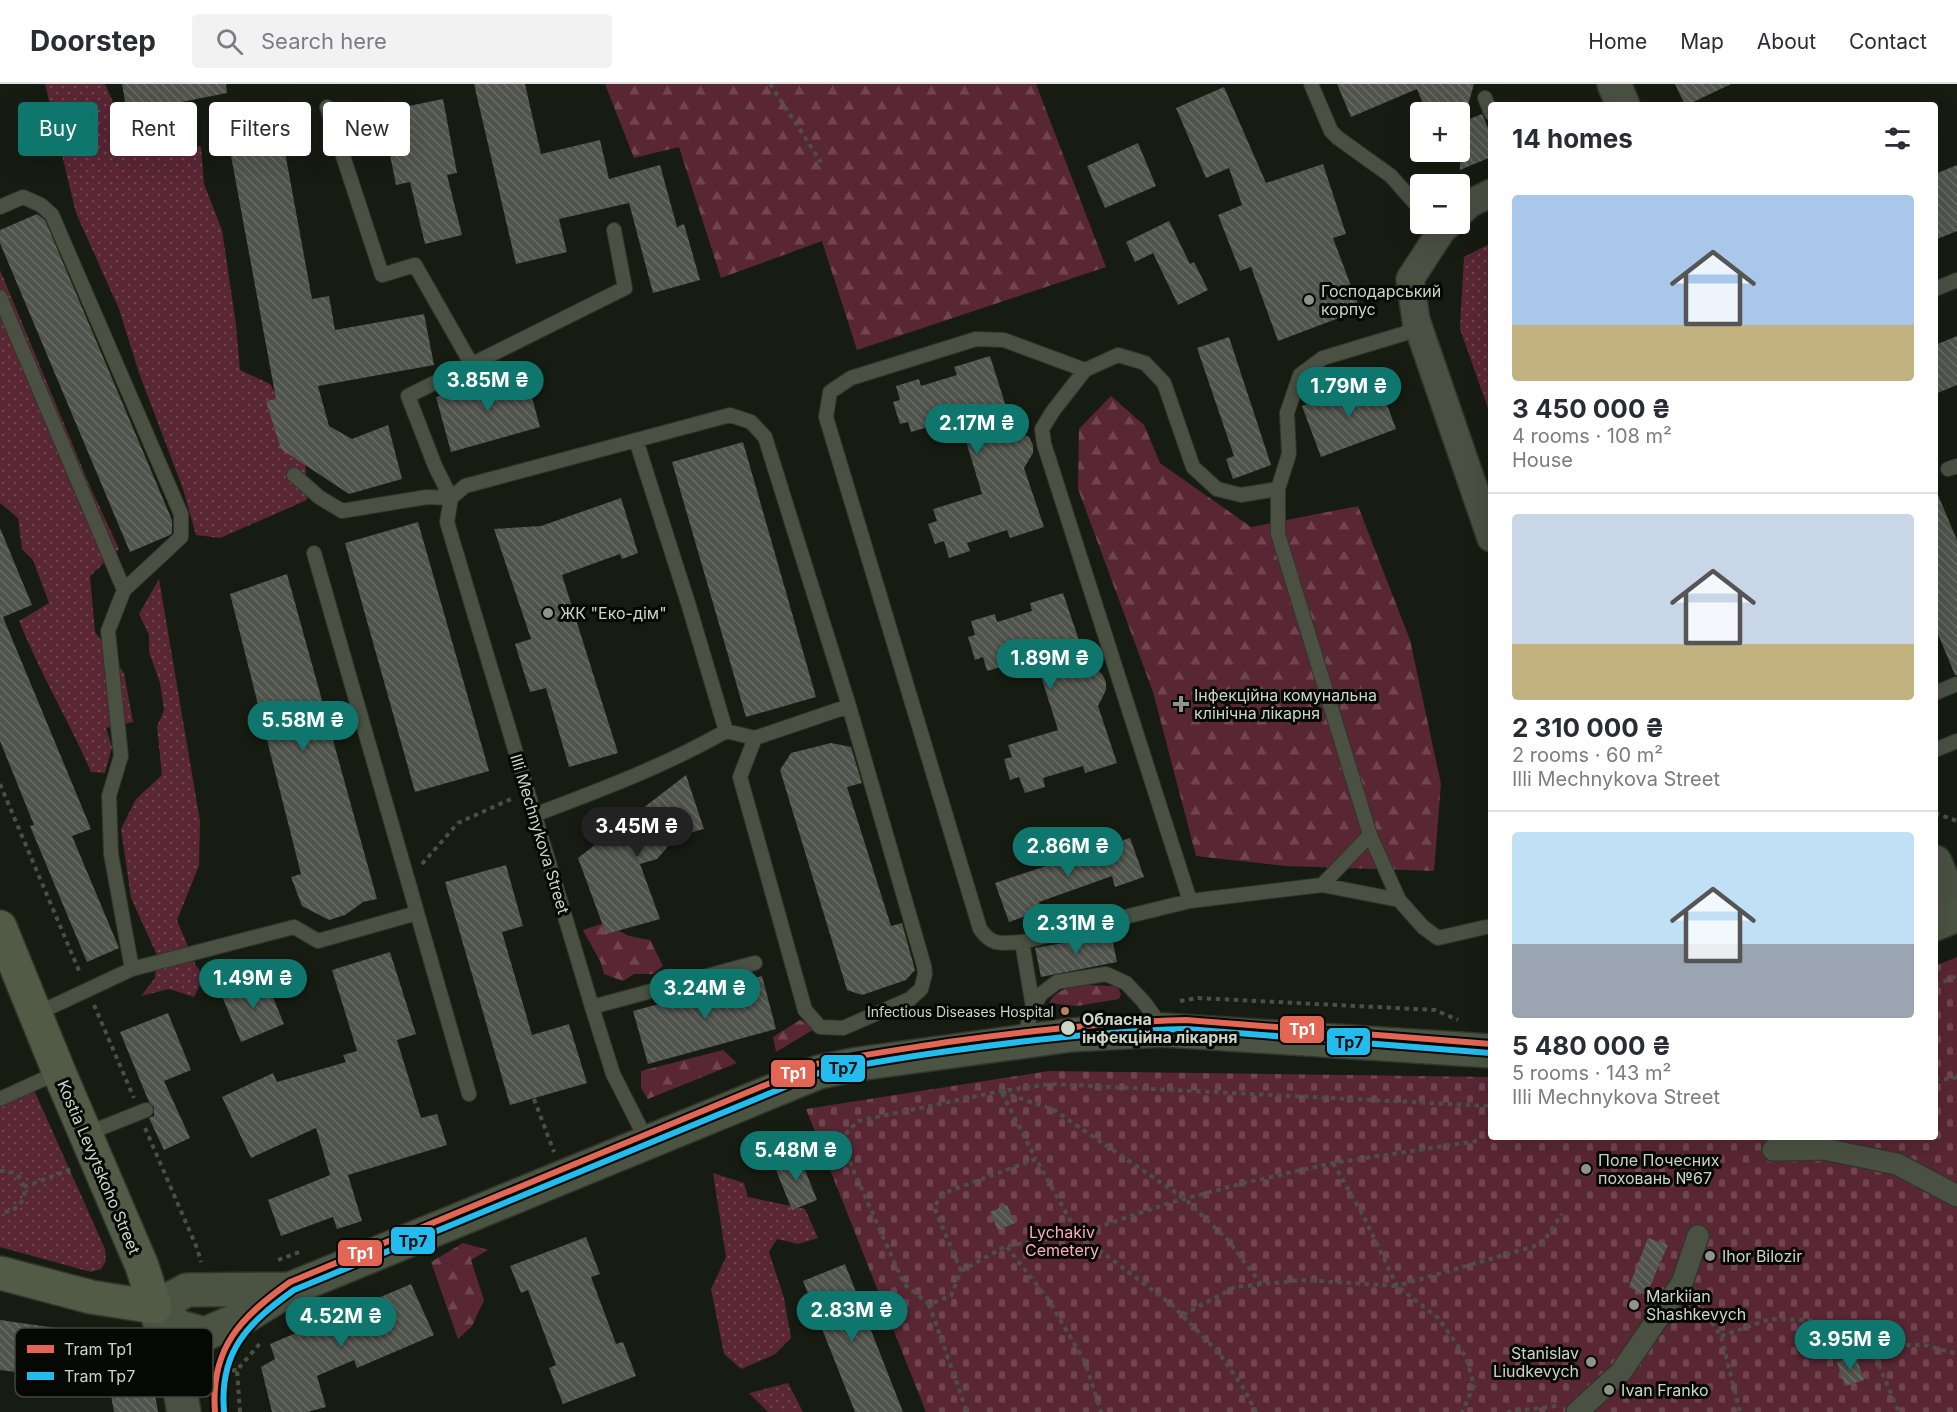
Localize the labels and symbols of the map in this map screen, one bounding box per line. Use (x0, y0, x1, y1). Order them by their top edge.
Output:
place label: Господарський корпус (1321, 281, 1441, 319)
marker: Господарський корпус (1302, 293, 1316, 307)
pin: 3.85M ₴ (433, 361, 543, 412)
pin: 1.79M ₴ (1294, 367, 1404, 418)
pin: 2.17M ₴ (922, 404, 1032, 455)
place label: ЖК "Еко-дім" (560, 603, 667, 623)
marker: ЖК "Еко-дім" (541, 606, 555, 620)
pin: 1.89M ₴ (995, 639, 1105, 690)
place label: Інфекційна комунальна клінічна лікарня (1194, 685, 1377, 723)
marker: Інфекційна комунальна клінічна лікарня (1172, 695, 1190, 713)
pin: 5.58M ₴ (248, 701, 358, 752)
street label: Illi Mechnykova Street (506, 752, 574, 916)
pin: 3.45M ₴ (582, 807, 692, 858)
pin: 2.86M ₴ (1013, 827, 1123, 878)
pin: 2.31M ₴ (1021, 904, 1131, 955)
pin: 1.49M ₴ (198, 959, 308, 1010)
pin: 3.24M ₴ (650, 969, 760, 1020)
place label: Infectious Diseases Hospital (867, 1003, 1054, 1020)
marker: Infectious Diseases Hospital (1059, 1005, 1071, 1017)
place label: Обласна інфекційна лікарня (1082, 1009, 1237, 1047)
line badge: Тр1 (1279, 1015, 1325, 1044)
marker: Обласна інфекційна лікарня (1059, 1019, 1077, 1037)
text: Тр1 (1289, 1019, 1315, 1039)
line badge: Тр7 (1326, 1027, 1371, 1056)
text: Тр7 (1334, 1032, 1364, 1052)
line badge: Тр7 (820, 1054, 866, 1083)
text: Тр7 (828, 1058, 858, 1078)
line badge: Тр1 (770, 1059, 816, 1088)
text: Тр1 (780, 1063, 806, 1083)
street label: Kostia Levytskoho Street (53, 1077, 145, 1257)
pin: 5.48M ₴ (741, 1131, 851, 1182)
place label: Поле Почесних поховань №67 (1598, 1150, 1720, 1188)
marker: Поле Почесних поховань №67 (1579, 1162, 1593, 1176)
park label: Lychakiv Cemetery (1025, 1222, 1099, 1260)
line badge: Тр7 (390, 1226, 436, 1255)
text: Тр7 (398, 1231, 428, 1251)
line badge: Тр1 (337, 1239, 383, 1267)
text: Тр1 (347, 1243, 373, 1263)
place label: Ihor Bilozir (1722, 1246, 1802, 1266)
marker: Ihor Bilozir (1703, 1249, 1717, 1263)
place label: Markiian Shashkevych (1646, 1286, 1746, 1324)
pin: 2.83M ₴ (797, 1291, 907, 1342)
pin: 4.52M ₴ (286, 1297, 396, 1348)
marker: Markiian Shashkevych (1627, 1298, 1641, 1312)
pin: 3.95M ₴ (1795, 1320, 1905, 1371)
legend (15, 1328, 213, 1397)
text: Tram Тр1 (64, 1339, 132, 1359)
place label: Stanislav Liudkevych (1493, 1343, 1579, 1381)
marker: Stanislav Liudkevych (1584, 1355, 1598, 1369)
text: Tram Тр7 (64, 1366, 135, 1386)
place label: Ivan Franko (1621, 1380, 1709, 1400)
marker: Ivan Franko (1602, 1383, 1616, 1397)

